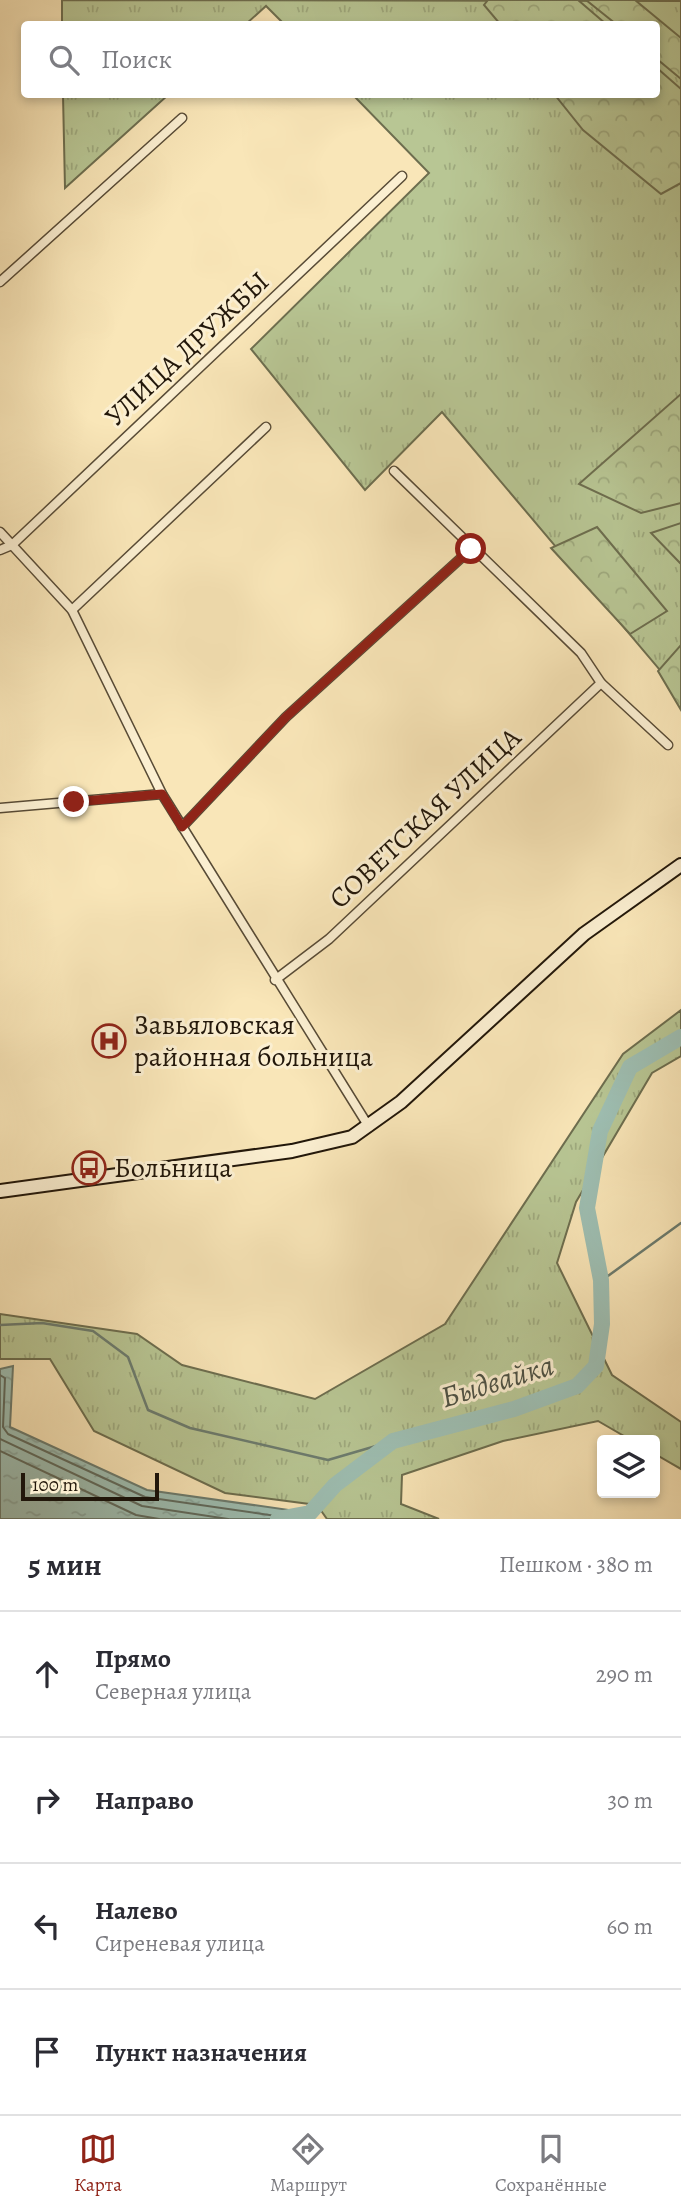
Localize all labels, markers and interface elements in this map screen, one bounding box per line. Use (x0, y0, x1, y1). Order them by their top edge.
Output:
search box (21, 21, 660, 98)
icon: search (45, 41, 83, 79)
text: Поиск (101, 42, 172, 77)
street label: УЛИЦА ДРУЖБЫ (97, 263, 277, 435)
route start (455, 533, 486, 564)
street label: СОВЕТСКАЯ УЛИЦА (321, 719, 530, 917)
route end (58, 786, 89, 817)
place label: Завьяловская районная больница (134, 1006, 373, 1076)
hospital icon: Завьяловская районная больница (90, 1022, 128, 1060)
bus stop icon: Больница (70, 1149, 108, 1187)
place label: Больница (114, 1149, 232, 1187)
water label: Быдвайка (436, 1345, 558, 1417)
map controls (597, 1435, 660, 1498)
button: layers (597, 1435, 660, 1498)
scale bar (21, 1470, 159, 1502)
text: 100 m (32, 1472, 78, 1498)
text: 5 мин (28, 1545, 102, 1585)
text: Пешком · 380 m (499, 1549, 653, 1580)
text: Прямо (95, 1641, 171, 1676)
icon: ahead (28, 1655, 66, 1693)
text: 290 m (596, 1659, 653, 1690)
text: Северная улица (95, 1676, 251, 1707)
icon: right (28, 1781, 66, 1819)
text: Направо (95, 1783, 194, 1818)
text: 30 m (607, 1785, 653, 1816)
text: Налево (95, 1893, 178, 1928)
icon: left (28, 1907, 66, 1945)
text: 60 m (606, 1911, 653, 1942)
text: Сиреневая улица (95, 1928, 265, 1959)
icon: arrive (28, 2033, 66, 2071)
text: Пункт назначения (95, 2035, 307, 2070)
tab: Карта (74, 2130, 122, 2198)
tab: Маршрут (270, 2130, 347, 2198)
tab: Сохранённые (495, 2130, 607, 2198)

